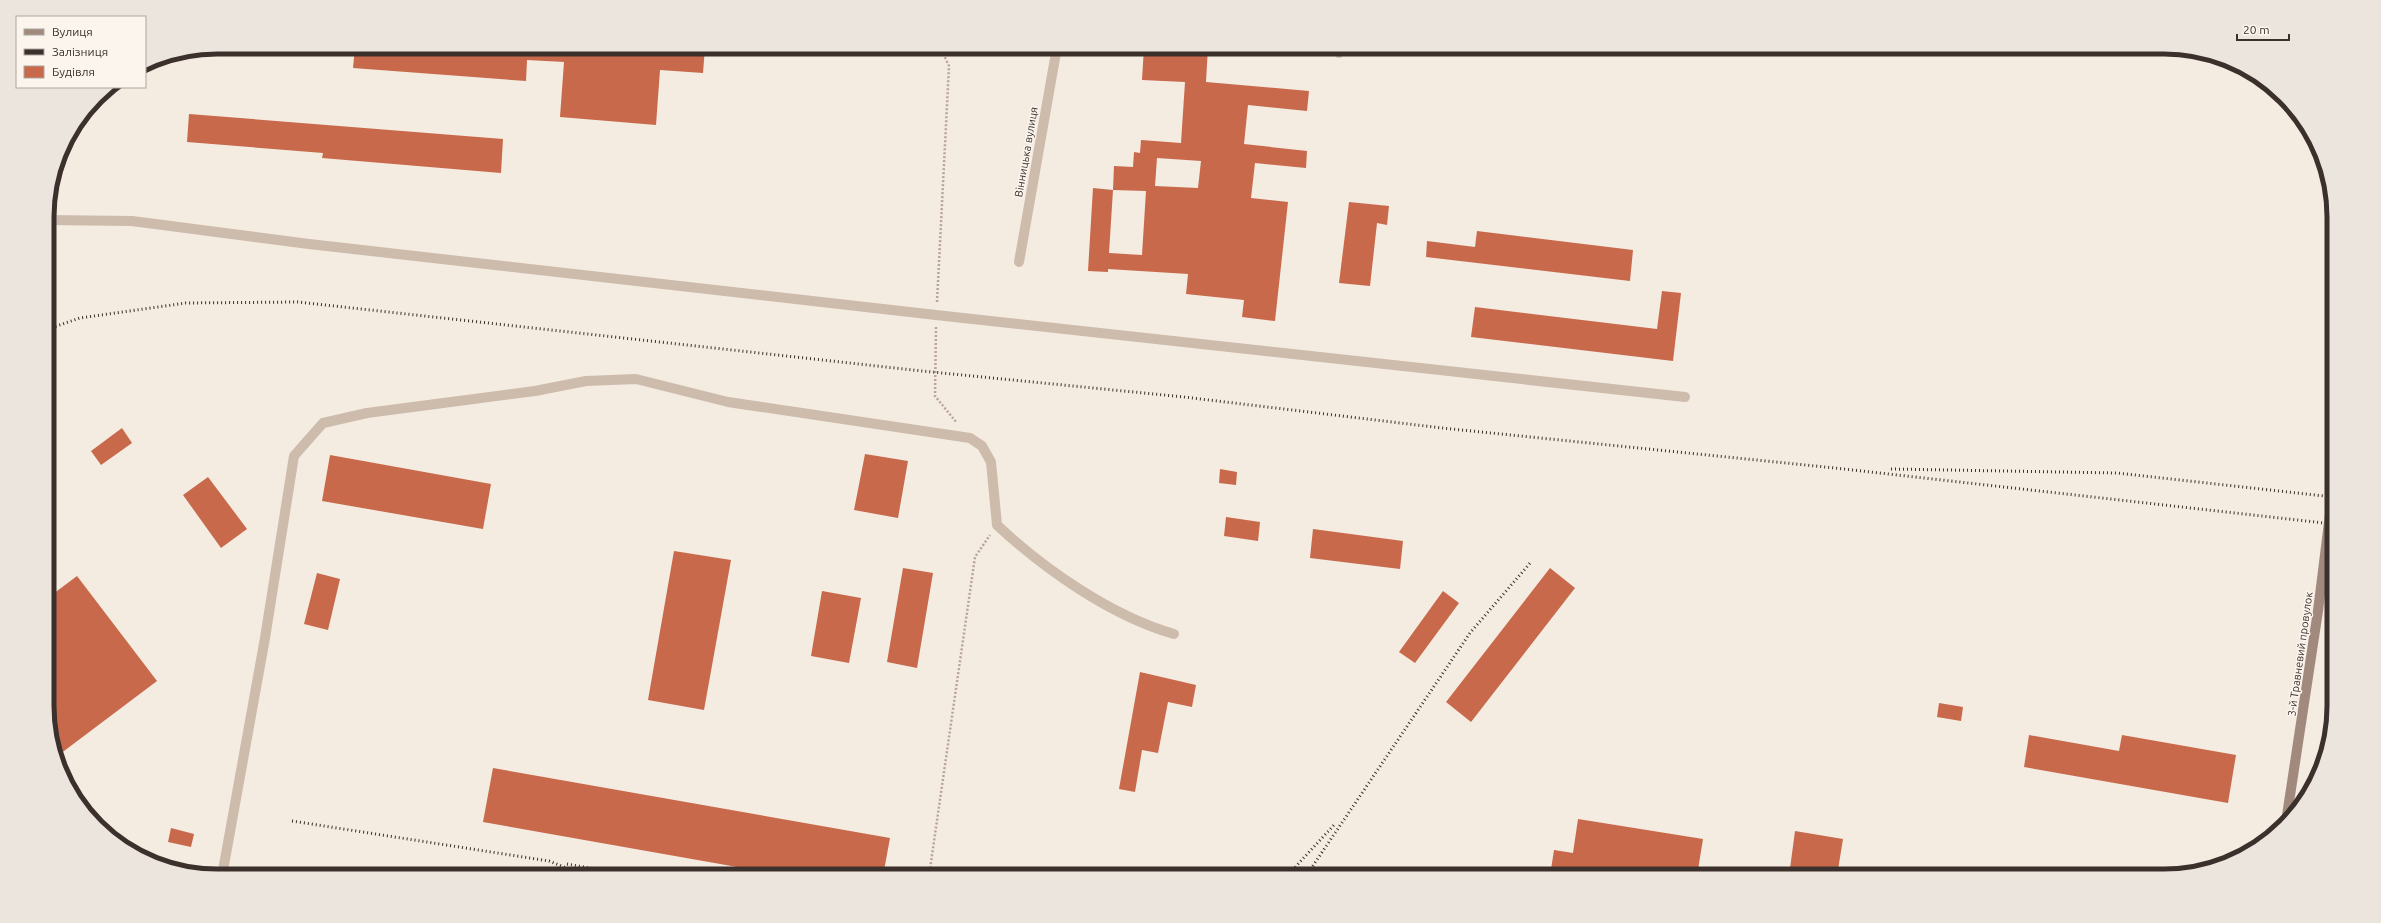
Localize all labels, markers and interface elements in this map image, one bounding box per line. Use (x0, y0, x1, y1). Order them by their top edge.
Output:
legend (16, 16, 146, 88)
scale bar (2237, 16, 2289, 42)
text: 20 m (2243, 23, 2270, 36)
text: Вулиця (52, 25, 93, 38)
text: Залізниця (52, 45, 108, 58)
text: Будівля (52, 65, 95, 78)
street label: Вінницька вулиця (1012, 106, 1040, 198)
street label: 3-й Травневий провулок (2285, 591, 2315, 717)

